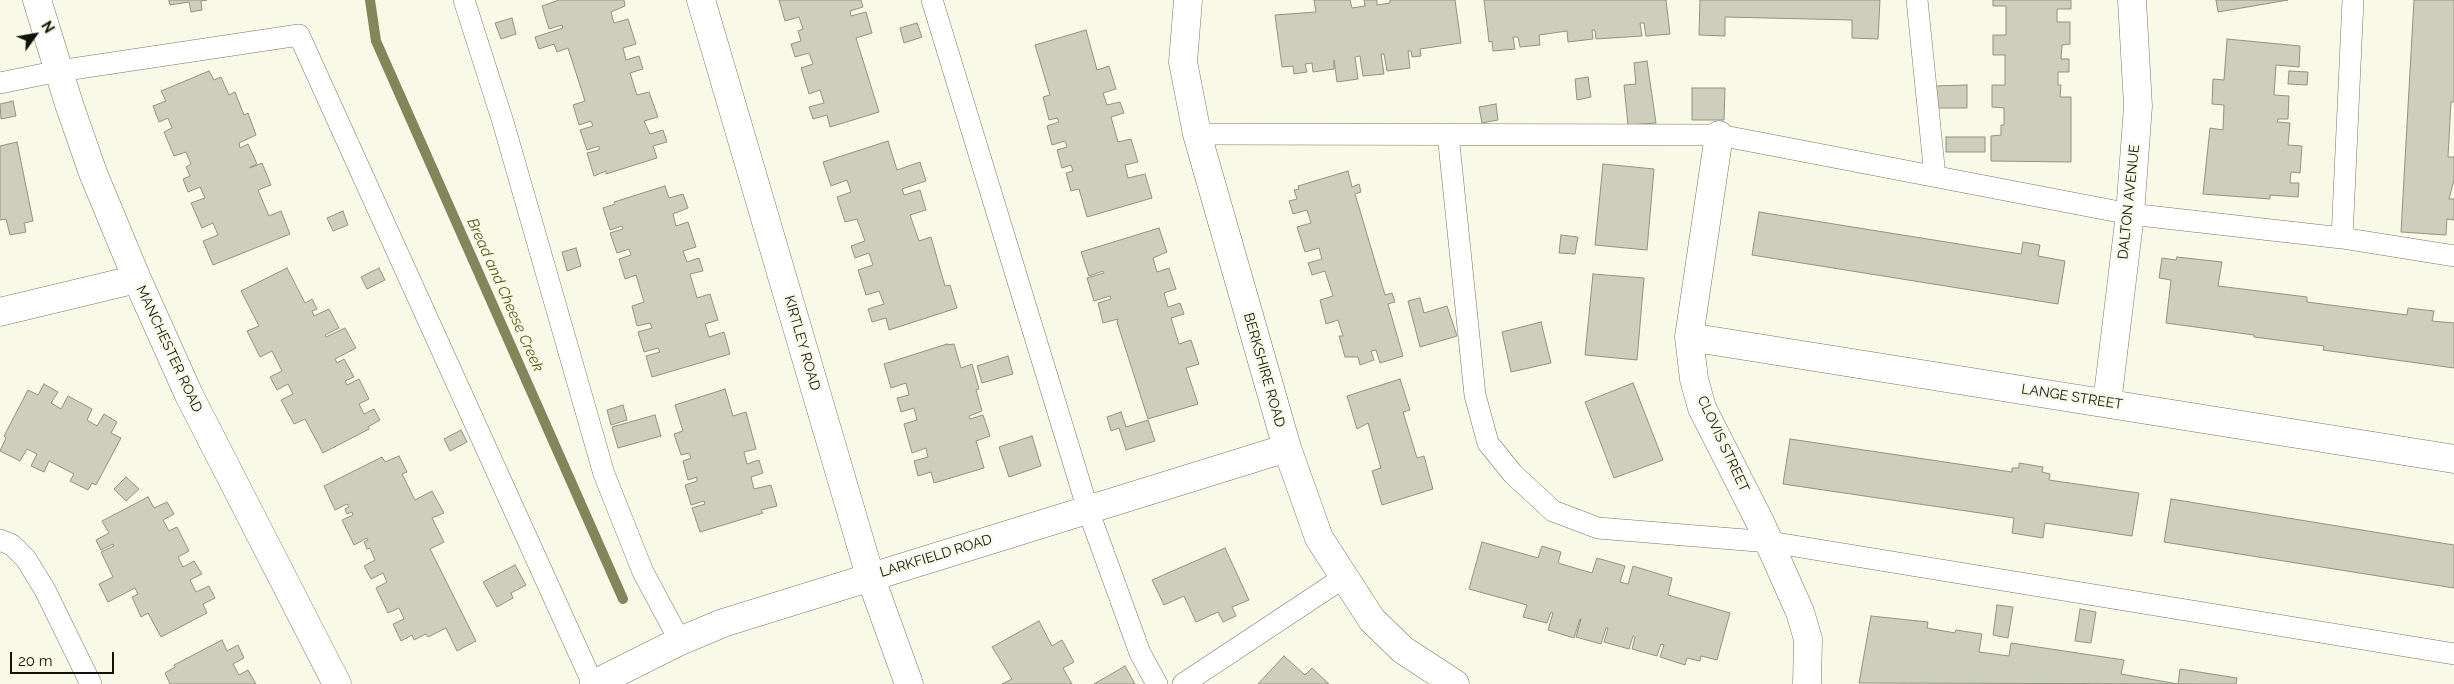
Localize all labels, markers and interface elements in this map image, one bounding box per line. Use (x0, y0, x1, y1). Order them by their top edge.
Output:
north arrow (10, 10, 60, 60)
text: N (38, 18, 57, 36)
street label: DALTON AVENUE (2115, 144, 2143, 260)
water label: Bread and Cheese Creek (463, 215, 547, 375)
street label: MANCHESTER ROAD (132, 283, 206, 415)
street label: KIRTLEY ROAD (780, 293, 824, 393)
street label: BERKSHIRE ROAD (1240, 311, 1288, 429)
street label: LANGE STREET (2020, 381, 2124, 413)
street label: CLOVIS STREET (1693, 393, 1753, 495)
street label: LARKFIELD ROAD (878, 531, 994, 581)
scale bar (12, 642, 116, 674)
text: 20 m (18, 652, 53, 670)

